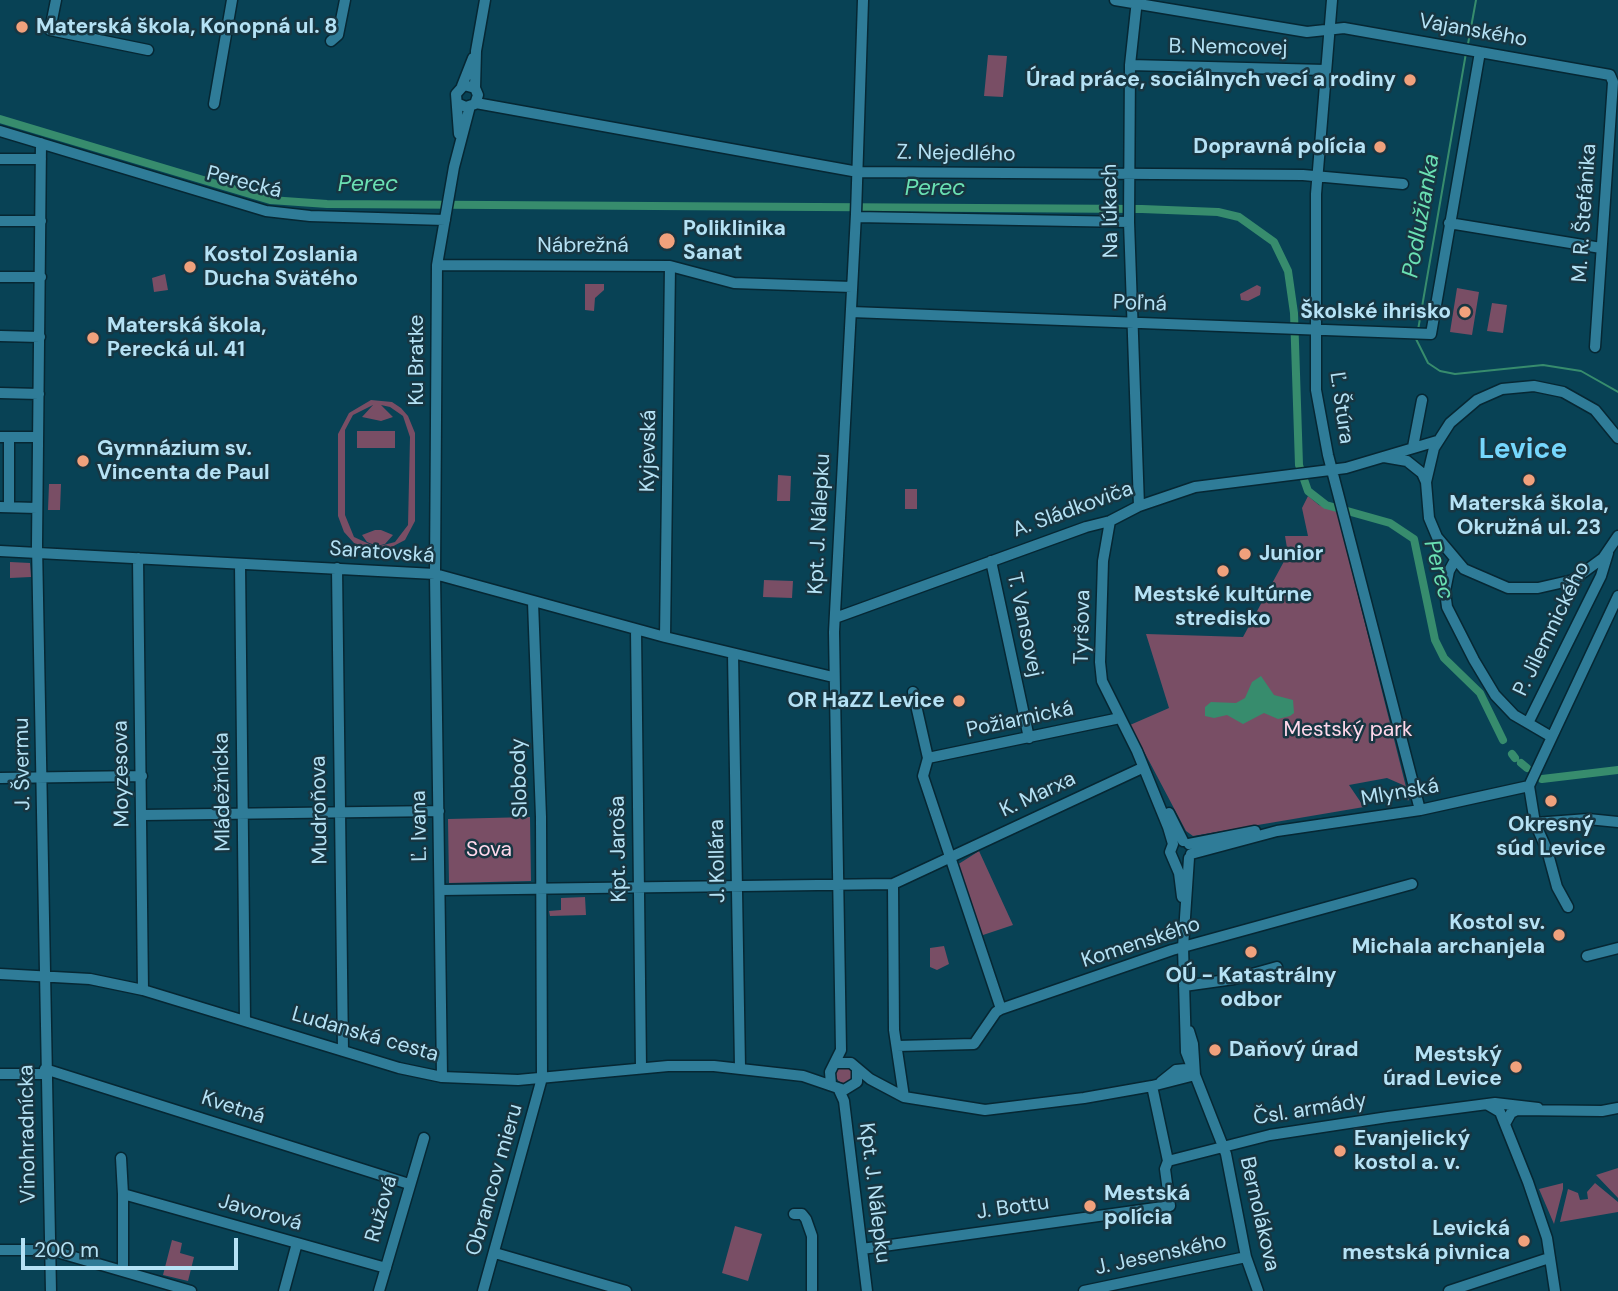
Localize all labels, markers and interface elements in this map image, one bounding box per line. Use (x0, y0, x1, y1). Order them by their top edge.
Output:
street label: Vajanského (1417, 9, 1529, 53)
place label: Materská škola, Konopná ul. 8 (36, 14, 338, 40)
marker: Materská škola, Konopná ul. 8 (14, 19, 30, 35)
street label: B. Nemcovej (1168, 34, 1288, 62)
place label: Úrad práce, sociálnych vecí a rodiny (1026, 67, 1396, 93)
marker: Úrad práce, sociálnych vecí a rodiny (1402, 72, 1418, 88)
place label: Dopravná polícia (1193, 134, 1366, 160)
marker: Dopravná polícia (1372, 139, 1388, 155)
street label: Z. Nejedlého (896, 140, 1016, 168)
street label: M. R. Štefánika (1568, 143, 1602, 283)
water label: Podlužianka (1398, 152, 1446, 280)
street label: Perecká (204, 161, 284, 205)
street label: Na lúkach (1098, 164, 1124, 258)
water label: Perec (338, 171, 398, 199)
water label: Perec (905, 175, 965, 203)
place label: Poliklinika Sanat (683, 216, 786, 266)
marker: Poliklinika Sanat (657, 231, 677, 251)
street label: Nábrežná (537, 233, 629, 259)
place label: Kostol Zoslania Ducha Svätého (204, 242, 358, 292)
marker: Kostol Zoslania Ducha Svätého (182, 259, 198, 275)
street label: Poľná (1113, 290, 1167, 318)
place label: Školské ihrisko (1300, 299, 1451, 325)
marker: Školské ihrisko (1457, 304, 1473, 320)
place label: Materská škola, Perecká ul. 41 (107, 313, 266, 363)
street label: Ku Bratke (404, 314, 430, 406)
marker: Materská škola, Perecká ul. 41 (85, 330, 101, 346)
street label: Ľ. Štúra (1323, 370, 1359, 446)
street label: Kyjevská (636, 410, 662, 492)
district label: Levice (1479, 434, 1567, 468)
place label: Gymnázium sv. Vincenta de Paul (97, 436, 270, 486)
marker: Gymnázium sv. Vincenta de Paul (75, 453, 91, 469)
street label: Kpt. J. Nálepku (804, 453, 836, 595)
marker: Materská škola, Okružná ul. 23 (1521, 472, 1537, 488)
street label: A. Sládkoviča (1009, 477, 1137, 543)
place label: Materská škola, Okružná ul. 23 (1449, 491, 1609, 541)
street label: Saratovská (329, 537, 435, 569)
water label: Perec (1417, 537, 1459, 603)
place label: Junior (1259, 541, 1323, 567)
marker: Junior (1237, 546, 1253, 562)
street label: P. Jilemnického (1509, 558, 1595, 700)
marker: Mestské kultúrne stredisko (1215, 563, 1231, 579)
street label: T. Vansovej (1001, 570, 1047, 680)
place label: Mestské kultúrne stredisko (1134, 582, 1312, 632)
street label: Tyršova (1070, 589, 1096, 665)
place label: OR HaZZ Levice (787, 688, 945, 714)
marker: OR HaZZ Levice (951, 693, 967, 709)
street label: Požiarnická (964, 696, 1076, 744)
street label: J. Švermu (10, 717, 36, 811)
park label: Mestský park (1283, 717, 1413, 743)
street label: Moyzesova (108, 720, 136, 828)
street label: Mládežnícka (209, 732, 237, 852)
street label: Slobody (506, 738, 534, 818)
street label: Mudroňova (306, 755, 334, 865)
street label: K. Marxa (996, 767, 1080, 823)
street label: Mlynská (1359, 774, 1441, 812)
street label: Ľ. Ivana (407, 790, 433, 862)
marker: Okresný súd Levice (1543, 793, 1559, 809)
street label: Kpt. Jaroša (605, 795, 633, 903)
place label: Okresný súd Levice (1496, 812, 1606, 862)
street label: J. Kollára (705, 819, 731, 903)
park label: Sova (466, 837, 512, 863)
place label: Kostol sv. Michala archanjela (1352, 910, 1545, 960)
street label: Komenského (1078, 912, 1204, 974)
marker: Kostol sv. Michala archanjela (1551, 927, 1567, 943)
marker: OÚ - Katastrálny odbor (1243, 944, 1259, 960)
place label: OÚ - Katastrálny odbor (1165, 963, 1337, 1013)
street label: Ludanská cesta (289, 1002, 441, 1068)
place label: Daňový úrad (1229, 1037, 1359, 1063)
marker: Daňový úrad (1207, 1042, 1223, 1058)
place label: Mestský úrad Levice (1383, 1042, 1502, 1092)
marker: Mestský úrad Levice (1508, 1059, 1524, 1075)
street label: Vinohradnícka (14, 1064, 42, 1204)
street label: Kvetná (198, 1086, 268, 1130)
street label: Čsl. armády (1252, 1089, 1368, 1131)
street label: Obrancov mieru (461, 1101, 529, 1259)
street label: Kpt. J. Nálepku (853, 1121, 895, 1265)
place label: Evanjelický kostol a. v. (1354, 1126, 1470, 1176)
marker: Evanjelický kostol a. v. (1332, 1143, 1348, 1159)
street label: Bernolákova (1234, 1154, 1284, 1274)
street label: Ružová (361, 1173, 403, 1245)
place label: Mestská polícia (1104, 1181, 1190, 1231)
street label: Javorová (215, 1189, 305, 1237)
street label: J. Bottu (975, 1190, 1051, 1226)
marker: Mestská polícia (1082, 1198, 1098, 1214)
place label: Levická mestská pivnica (1342, 1216, 1510, 1266)
scale bar (24, 1224, 242, 1268)
street label: J. Jesenského (1093, 1229, 1229, 1281)
marker: Levická mestská pivnica (1516, 1233, 1532, 1249)
text: 200 m (34, 1236, 99, 1264)

